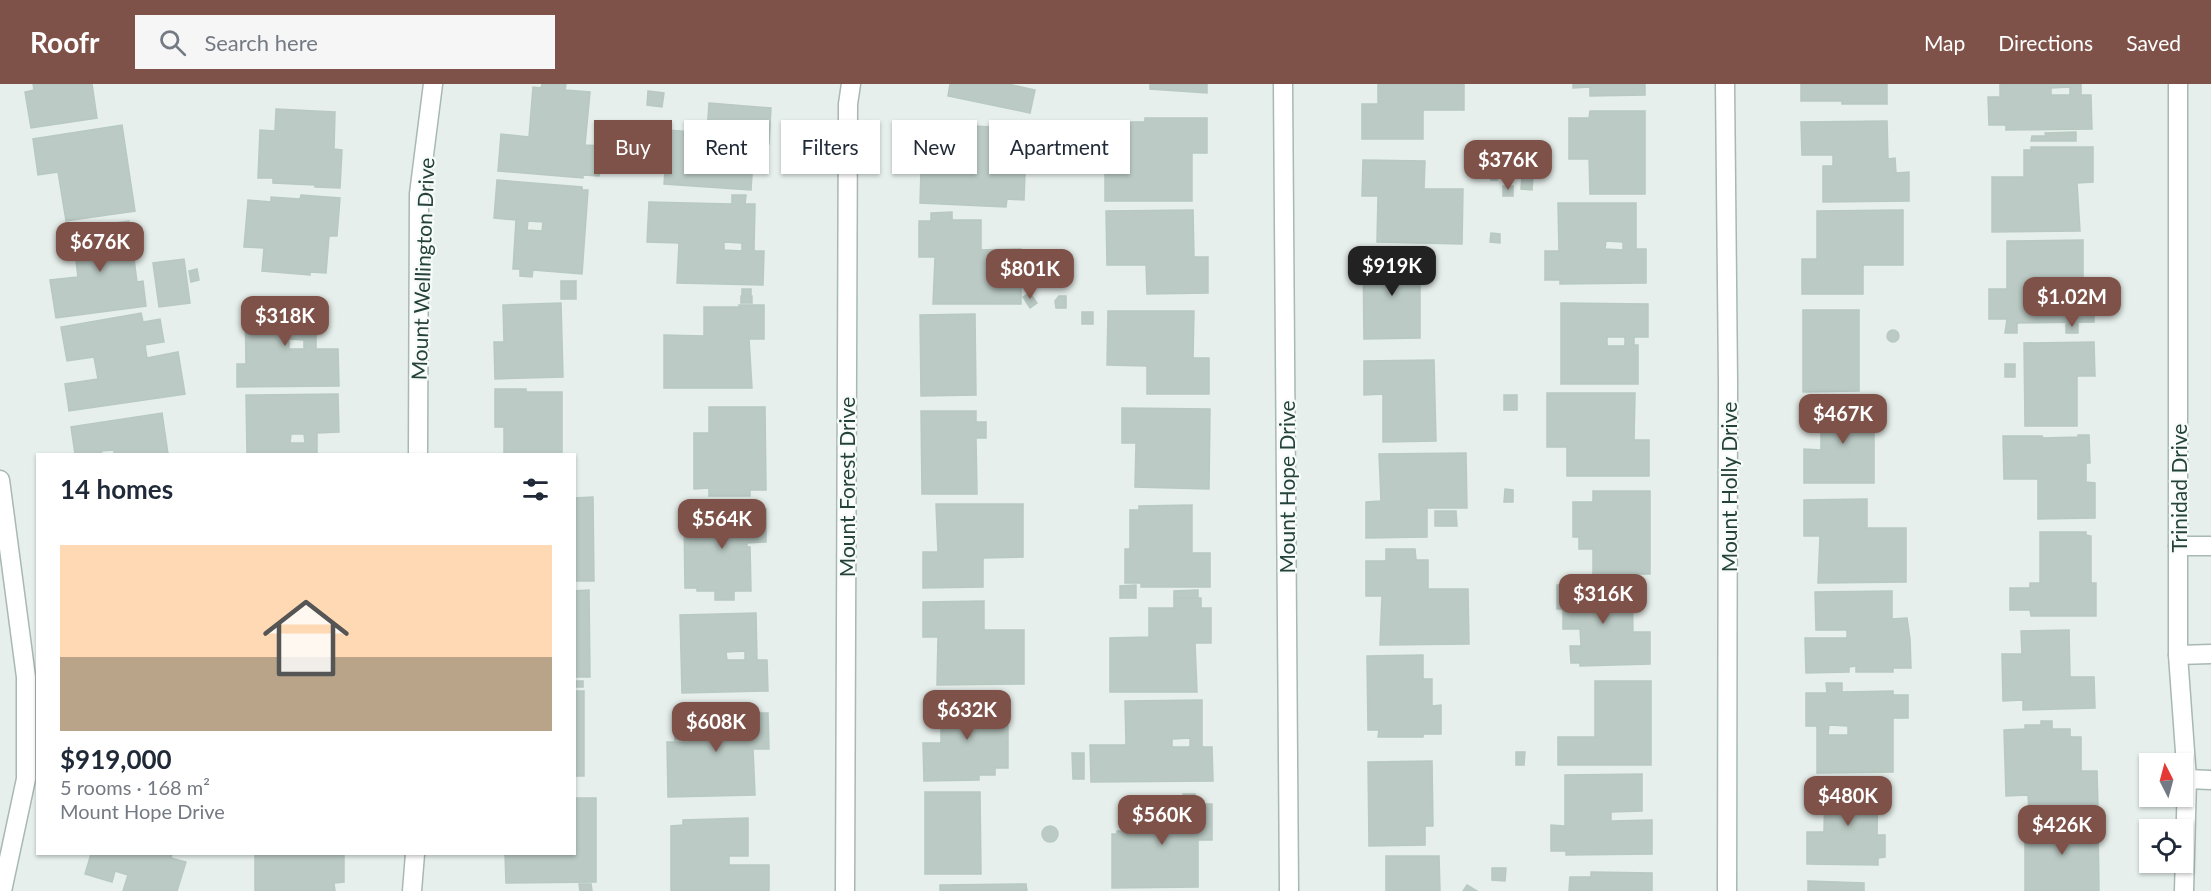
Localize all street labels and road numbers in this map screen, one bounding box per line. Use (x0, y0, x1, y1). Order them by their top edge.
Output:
street label: Mount Wellington Drive (406, 157, 438, 381)
street label: Mount Forest Drive (834, 397, 859, 577)
street label: Mount Hope Drive (1274, 400, 1299, 574)
street label: Mount Holly Drive (1716, 402, 1741, 572)
street label: Trinidad Drive (2166, 424, 2191, 552)

